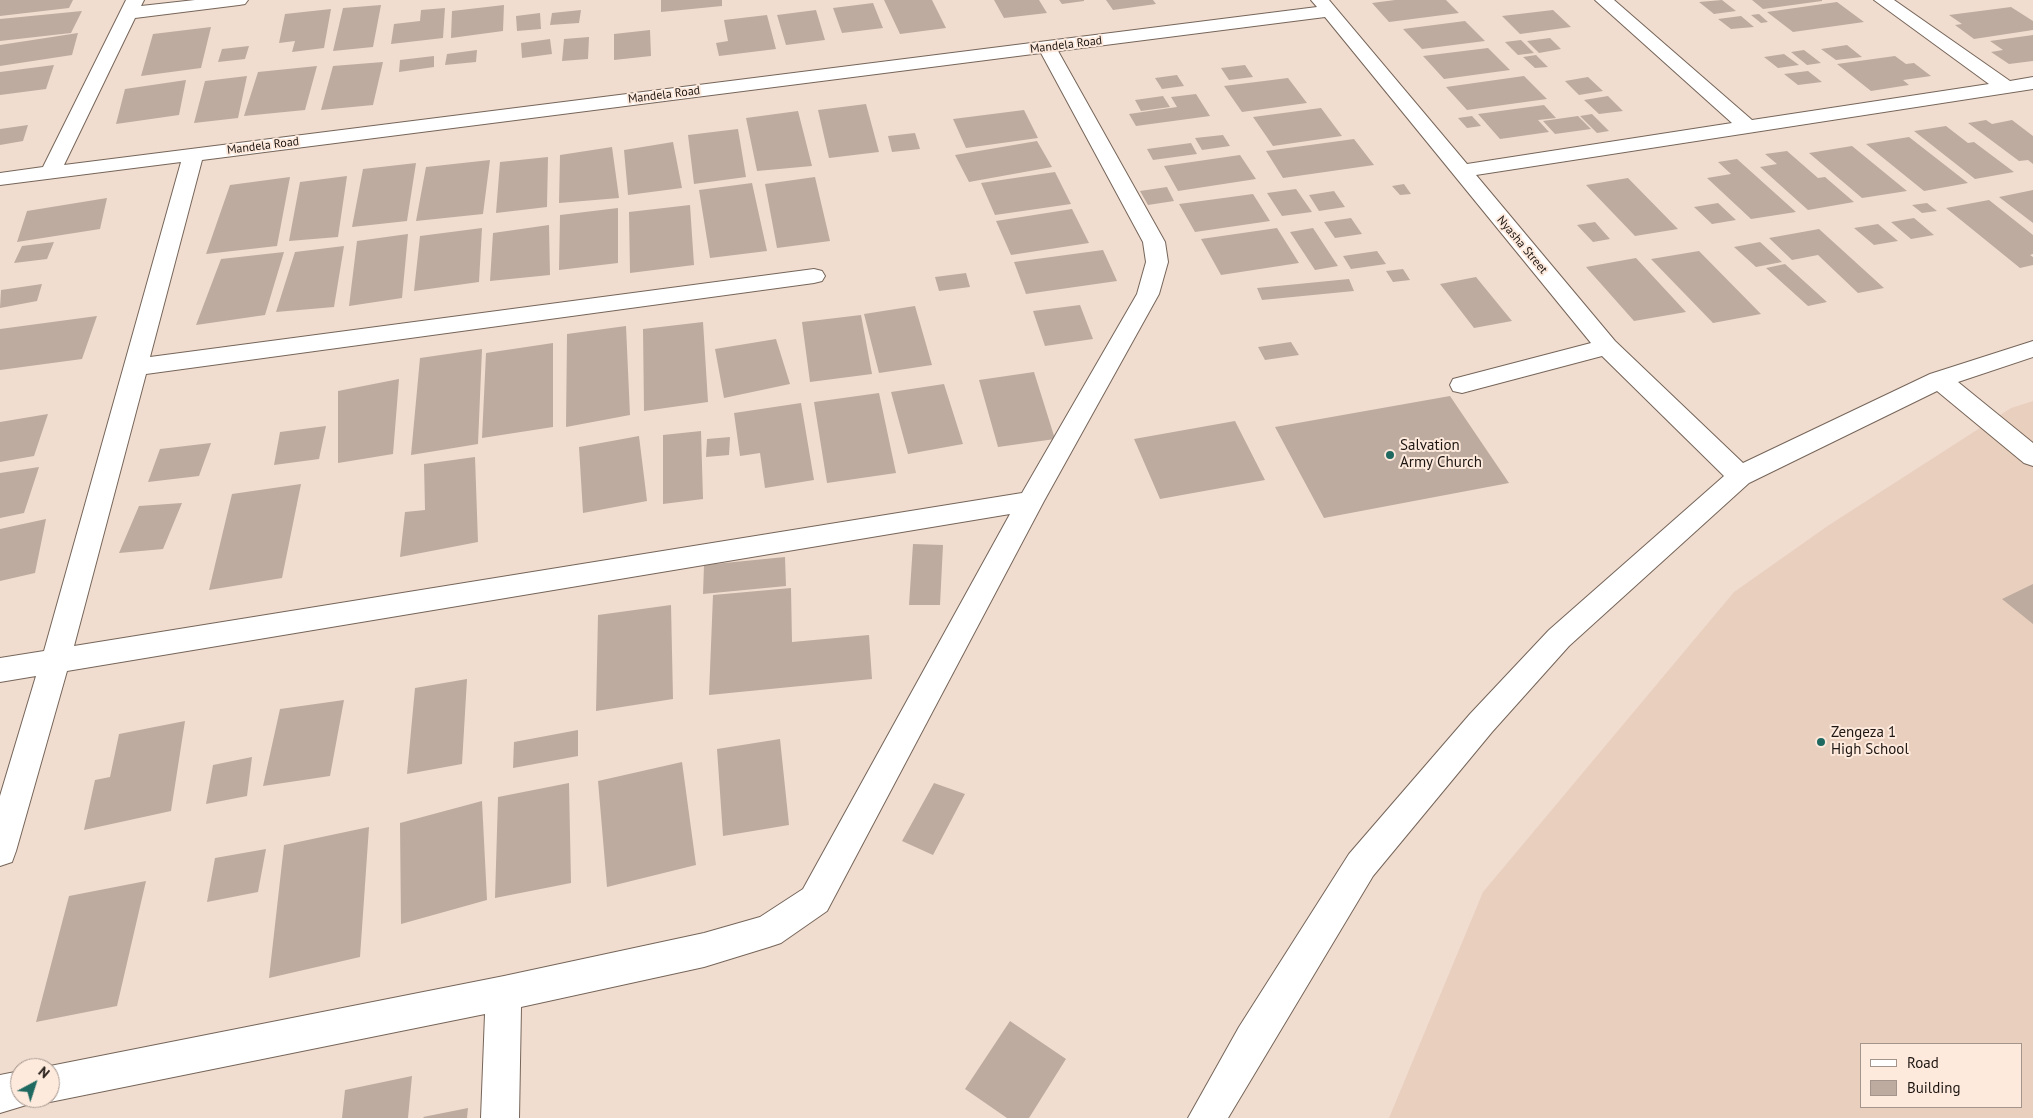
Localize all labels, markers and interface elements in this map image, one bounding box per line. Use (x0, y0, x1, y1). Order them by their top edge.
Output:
street label: Mandela Road (1029, 33, 1103, 57)
street label: Mandela Road (627, 83, 701, 107)
street label: Mandela Road (226, 134, 300, 158)
street label: Nyasha Street (1494, 213, 1550, 277)
place label: Salvation Army Church (1400, 437, 1482, 472)
marker: Salvation Army Church (1384, 449, 1396, 461)
place label: Zengeza 1 High School (1831, 724, 1909, 759)
marker: Zengeza 1 High School (1815, 736, 1827, 748)
legend (1860, 1043, 2023, 1108)
text: Road (1907, 1053, 1939, 1072)
north arrow (10, 1058, 60, 1108)
text: N (35, 1062, 53, 1082)
text: Building (1907, 1078, 1961, 1097)

